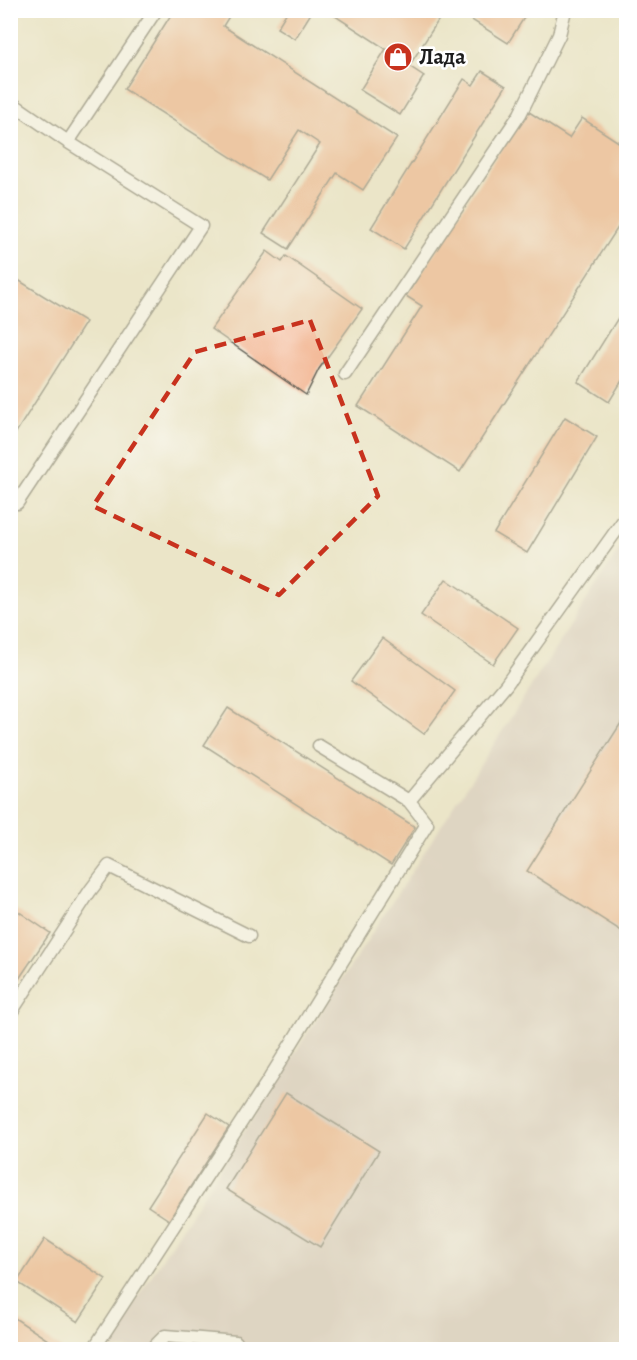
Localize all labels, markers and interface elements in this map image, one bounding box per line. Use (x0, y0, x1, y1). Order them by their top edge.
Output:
shop icon: Лада (382, 41, 414, 73)
place label: Лада (419, 42, 466, 72)

